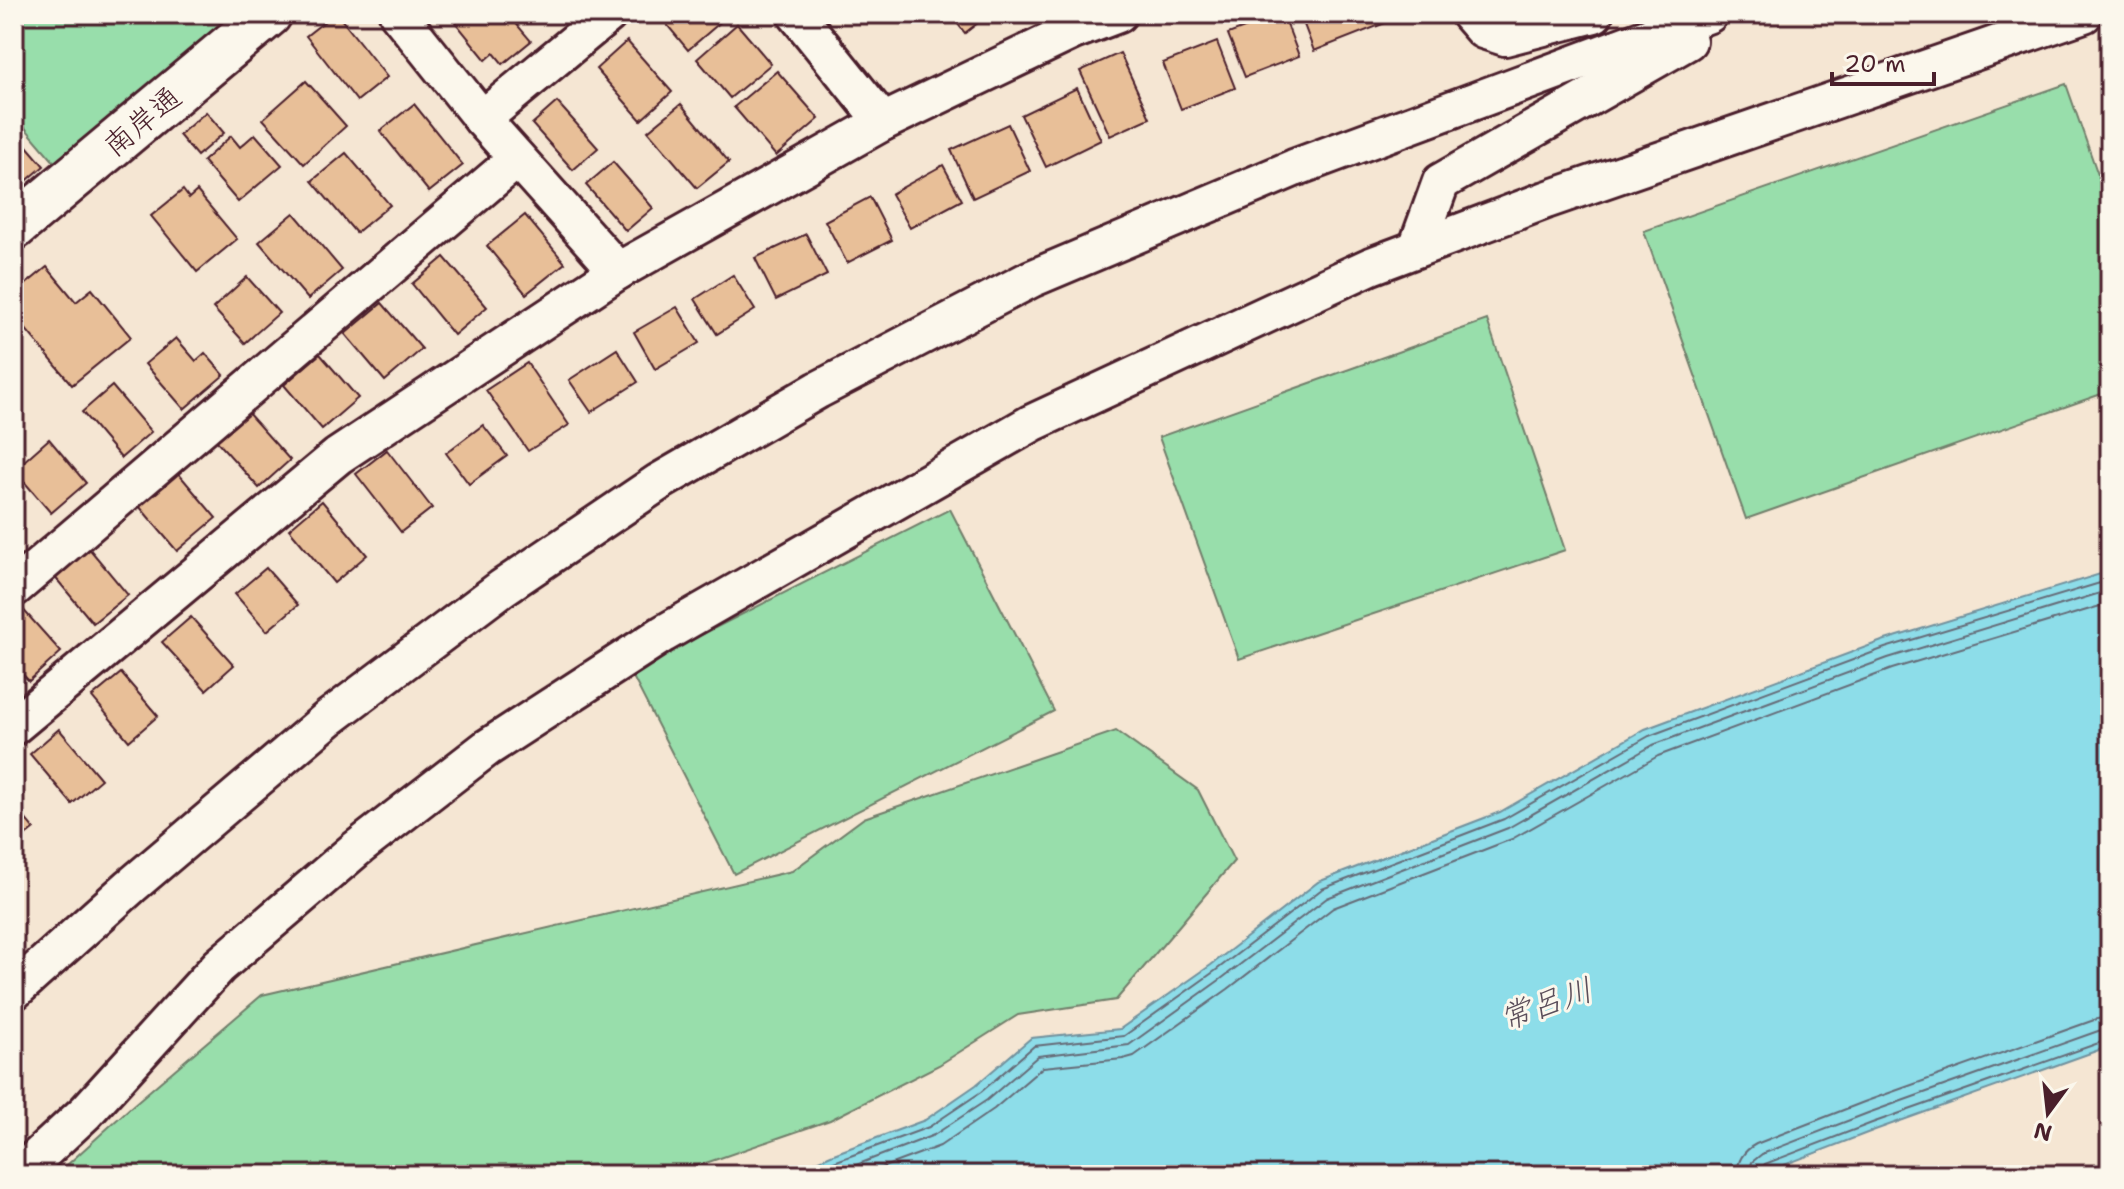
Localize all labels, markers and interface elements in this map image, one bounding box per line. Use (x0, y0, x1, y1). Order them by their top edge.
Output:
scale bar (1832, 36, 1934, 86)
text: 20 m (1844, 48, 1906, 80)
street label: 南岸通 (94, 76, 190, 166)
water label: 常呂川 (1494, 967, 1598, 1039)
north arrow (2008, 1073, 2088, 1153)
text: N (2031, 1116, 2055, 1148)

